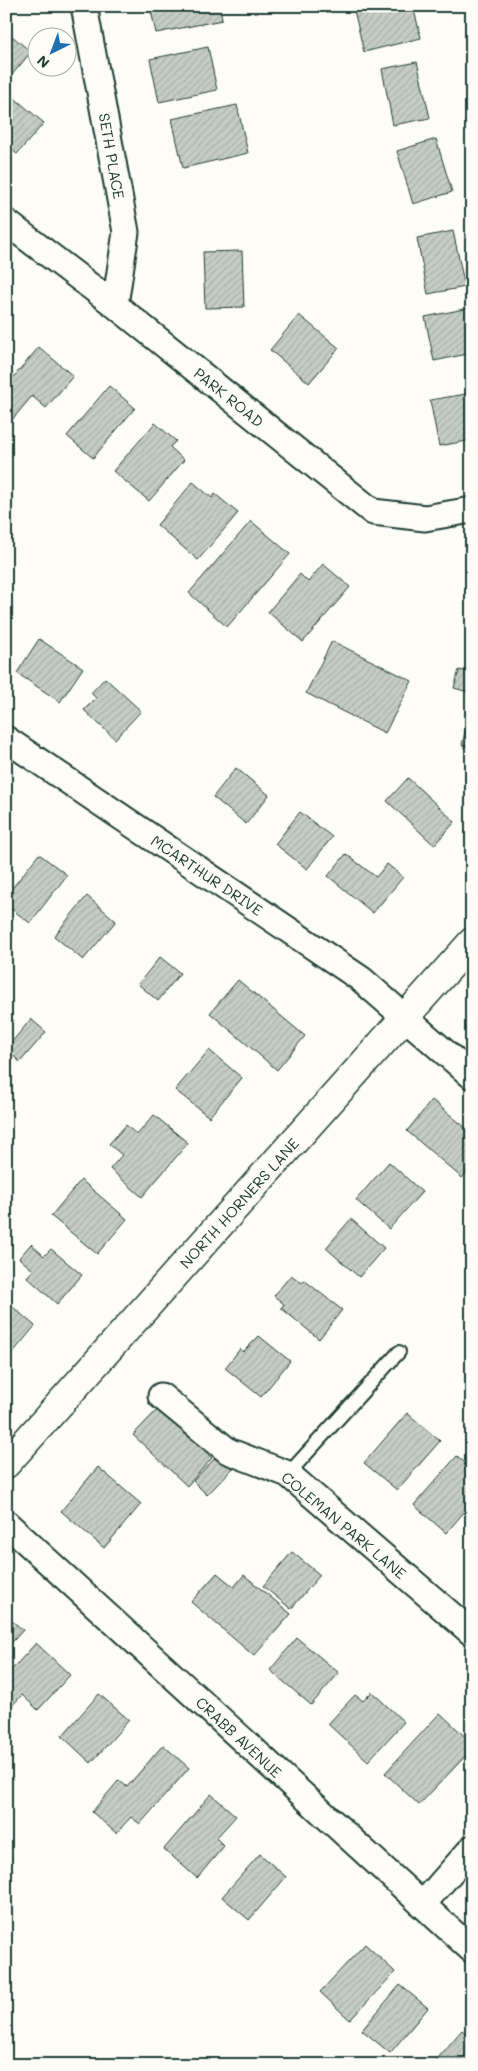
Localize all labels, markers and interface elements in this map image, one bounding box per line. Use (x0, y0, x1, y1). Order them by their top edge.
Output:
north arrow (28, 28, 78, 78)
text: N (33, 51, 53, 73)
street label: SETH PLACE (95, 112, 129, 201)
street label: PARK ROAD (190, 363, 268, 431)
street label: MCARTHUR DRIVE (147, 830, 267, 920)
street label: NORTH HORNERS LANE (175, 1133, 303, 1273)
street label: COLEMAN PARK LANE (277, 1467, 411, 1583)
street label: CRABB AVENUE (192, 1692, 286, 1782)

